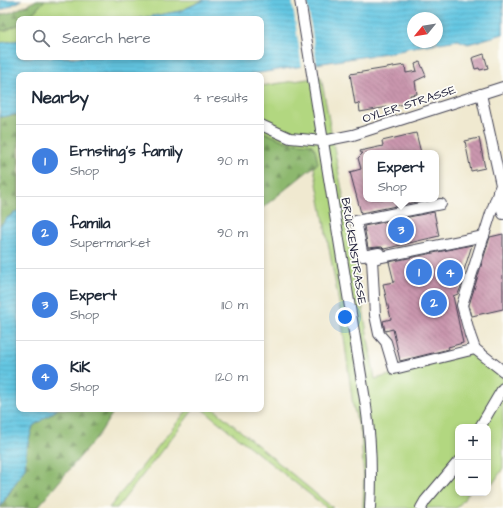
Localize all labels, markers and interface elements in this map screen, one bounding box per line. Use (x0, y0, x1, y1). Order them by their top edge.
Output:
north arrow (407, 12, 443, 48)
search box (16, 16, 264, 60)
icon: search (30, 27, 52, 49)
text: Search here (62, 28, 151, 49)
street label: OYLER STRASSE (360, 81, 458, 128)
text: Nearby (32, 86, 89, 110)
text: 4 results (193, 89, 248, 107)
text: Ernsting's family (70, 141, 183, 162)
popup (363, 150, 439, 202)
text: 1 (44, 152, 46, 170)
text: 90 m (217, 152, 248, 170)
text: Expert (378, 157, 424, 178)
text: Shop (70, 162, 99, 180)
text: Shop (378, 178, 407, 196)
street label: BRÜCKENSTRASSE (337, 196, 370, 306)
text: famila (70, 213, 110, 234)
pin: 3 (388, 215, 414, 245)
text: 2 (41, 224, 49, 242)
text: 90 m (217, 224, 248, 242)
text: Supermarket (70, 234, 151, 252)
pin: 1 (406, 257, 432, 287)
pin: 4 (437, 258, 463, 288)
text: Expert (70, 285, 117, 306)
pin: 2 (421, 288, 447, 318)
text: 3 (42, 296, 48, 314)
text: 110 m (221, 296, 248, 314)
text: Shop (70, 306, 99, 324)
your location (335, 307, 355, 327)
text: KiK (70, 357, 90, 378)
text: 4 (41, 368, 49, 386)
text: 120 m (215, 368, 248, 386)
text: Shop (70, 378, 99, 396)
map controls (455, 424, 491, 496)
button: + (455, 424, 491, 460)
button: − (455, 460, 491, 496)

